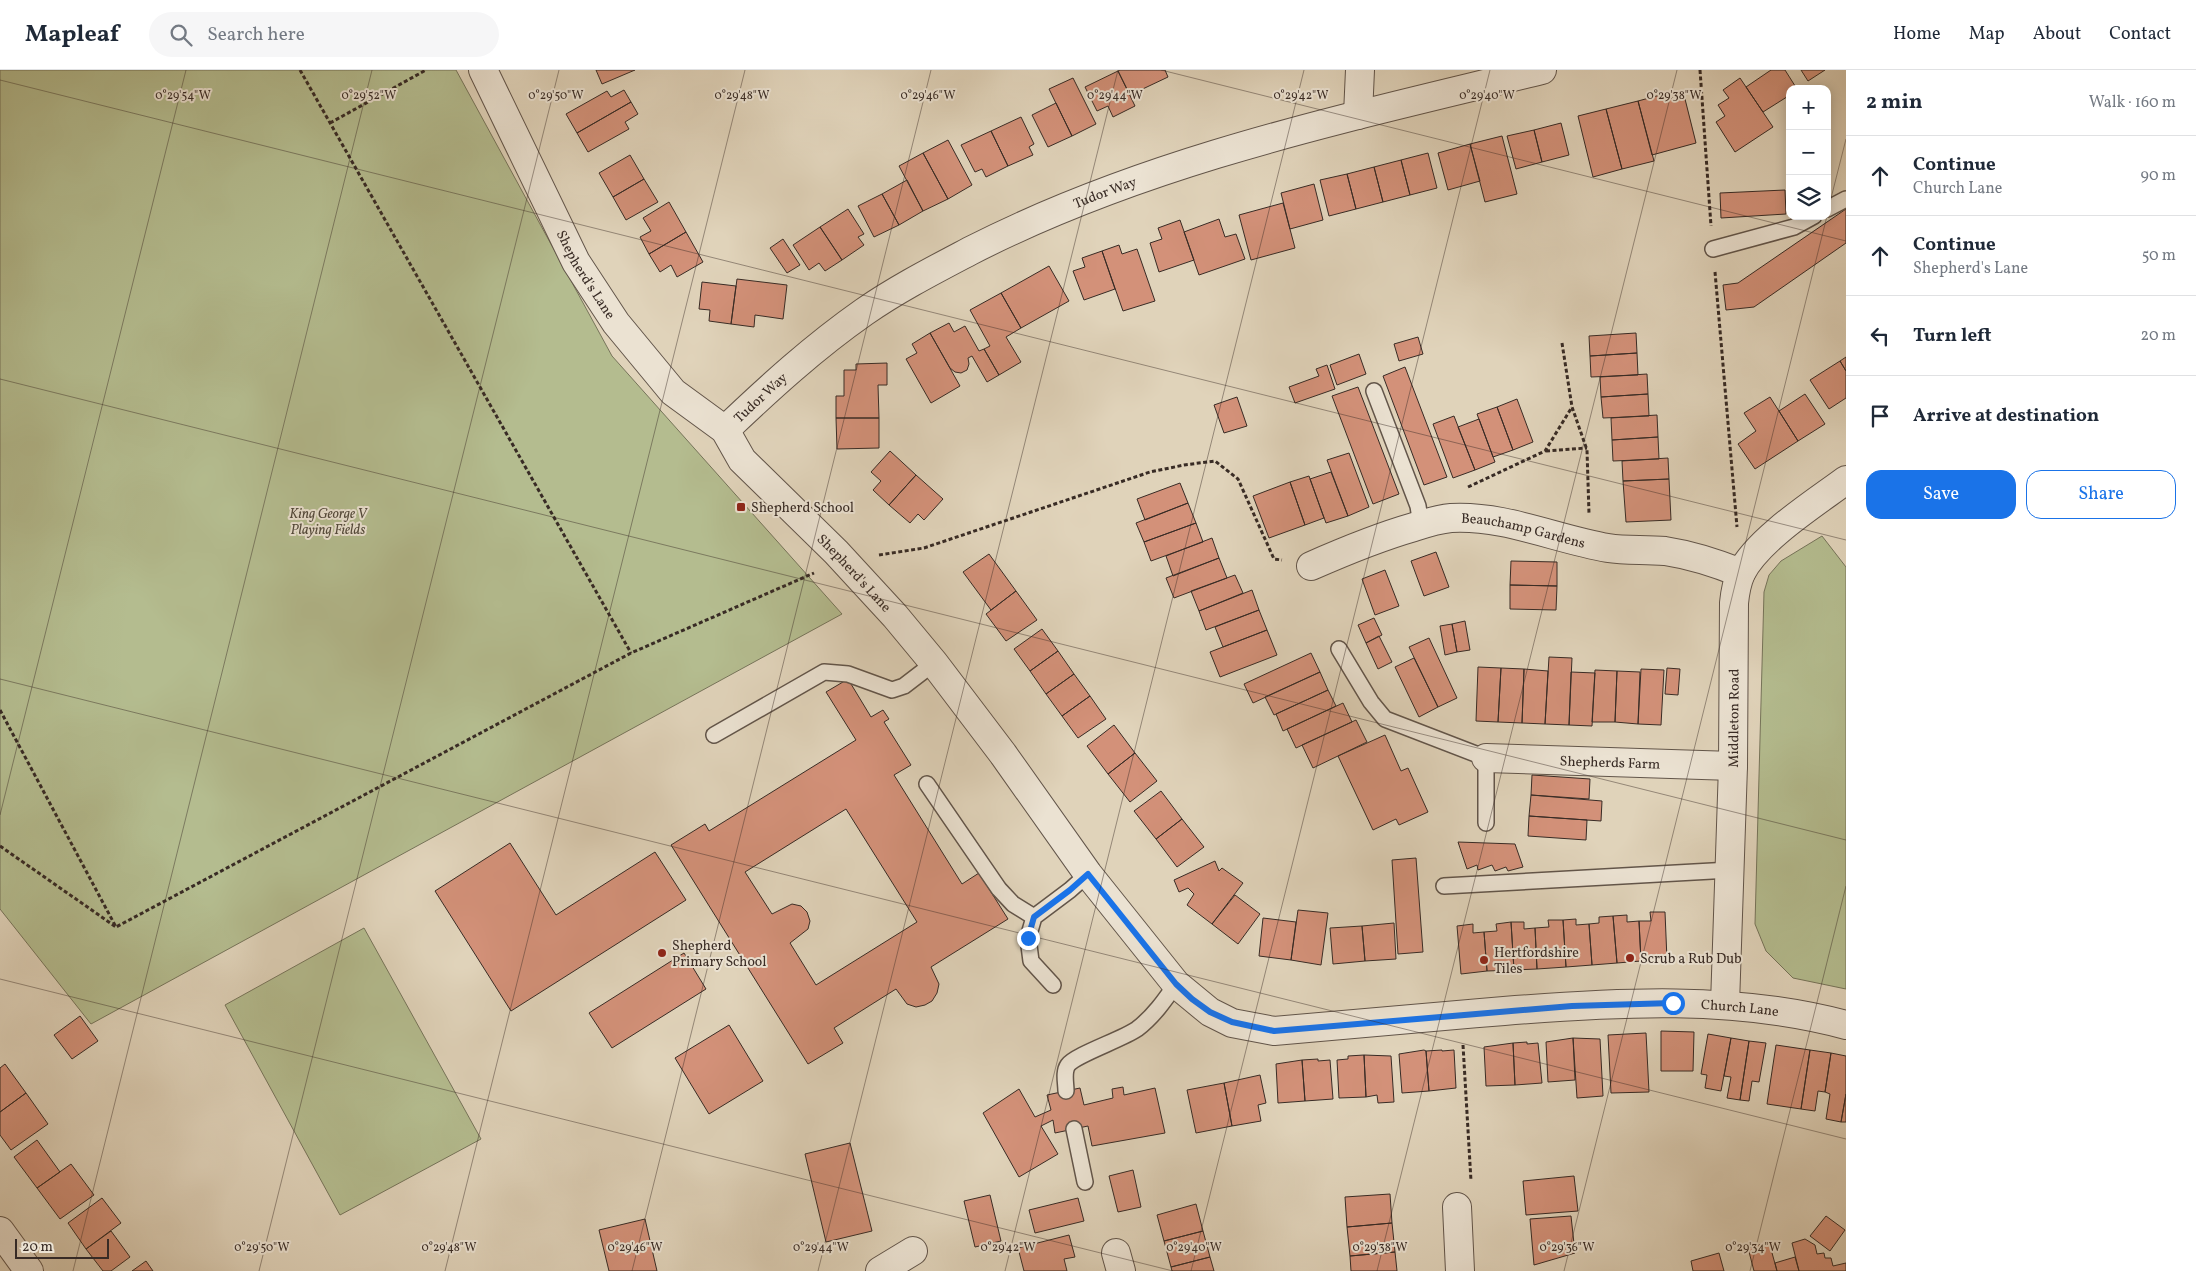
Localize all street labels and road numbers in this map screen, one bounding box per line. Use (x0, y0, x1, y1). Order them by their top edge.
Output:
street label: Tudor Way (1071, 173, 1140, 214)
street label: Shepherd's Lane (551, 227, 619, 324)
street label: Tudor Way (730, 369, 792, 428)
street label: Beauchamp Gardens (1461, 510, 1587, 554)
street label: Shepherd's Lane (812, 530, 895, 617)
street label: Middleton Road (1725, 669, 1745, 768)
street label: Shepherds Farm (1559, 752, 1660, 775)
street label: Church Lane (1700, 996, 1780, 1022)

